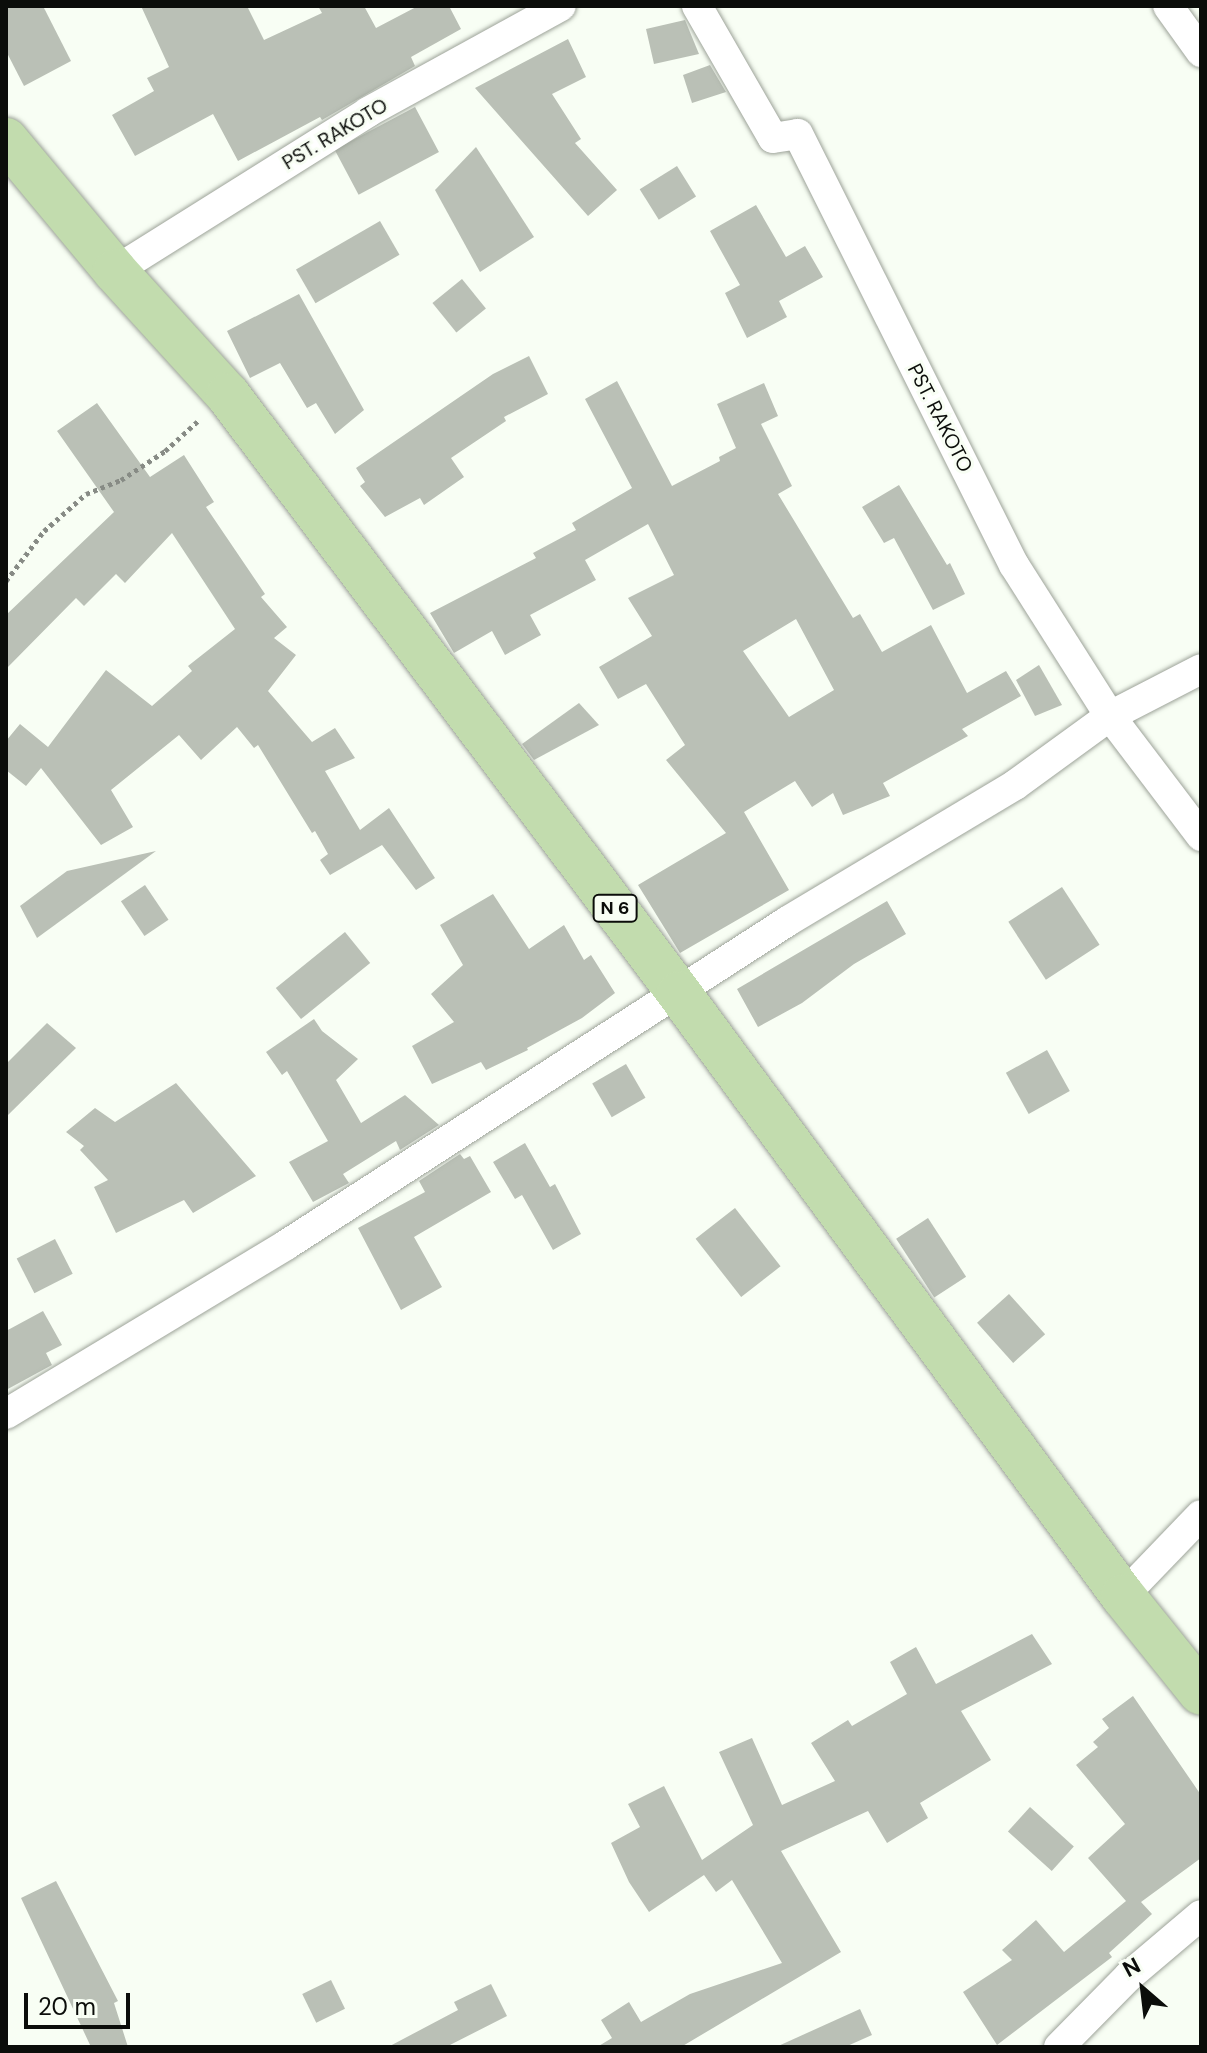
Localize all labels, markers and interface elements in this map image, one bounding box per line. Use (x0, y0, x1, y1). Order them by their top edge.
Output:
street label: PST. RAKOTO (278, 93, 392, 175)
street label: PST. RAKOTO (902, 360, 978, 476)
road number: N 6 (591, 894, 639, 922)
north arrow (1103, 1949, 1183, 2029)
text: N (1118, 1951, 1145, 1984)
scale bar (28, 1977, 134, 2027)
text: 20 m (38, 1991, 96, 2022)

